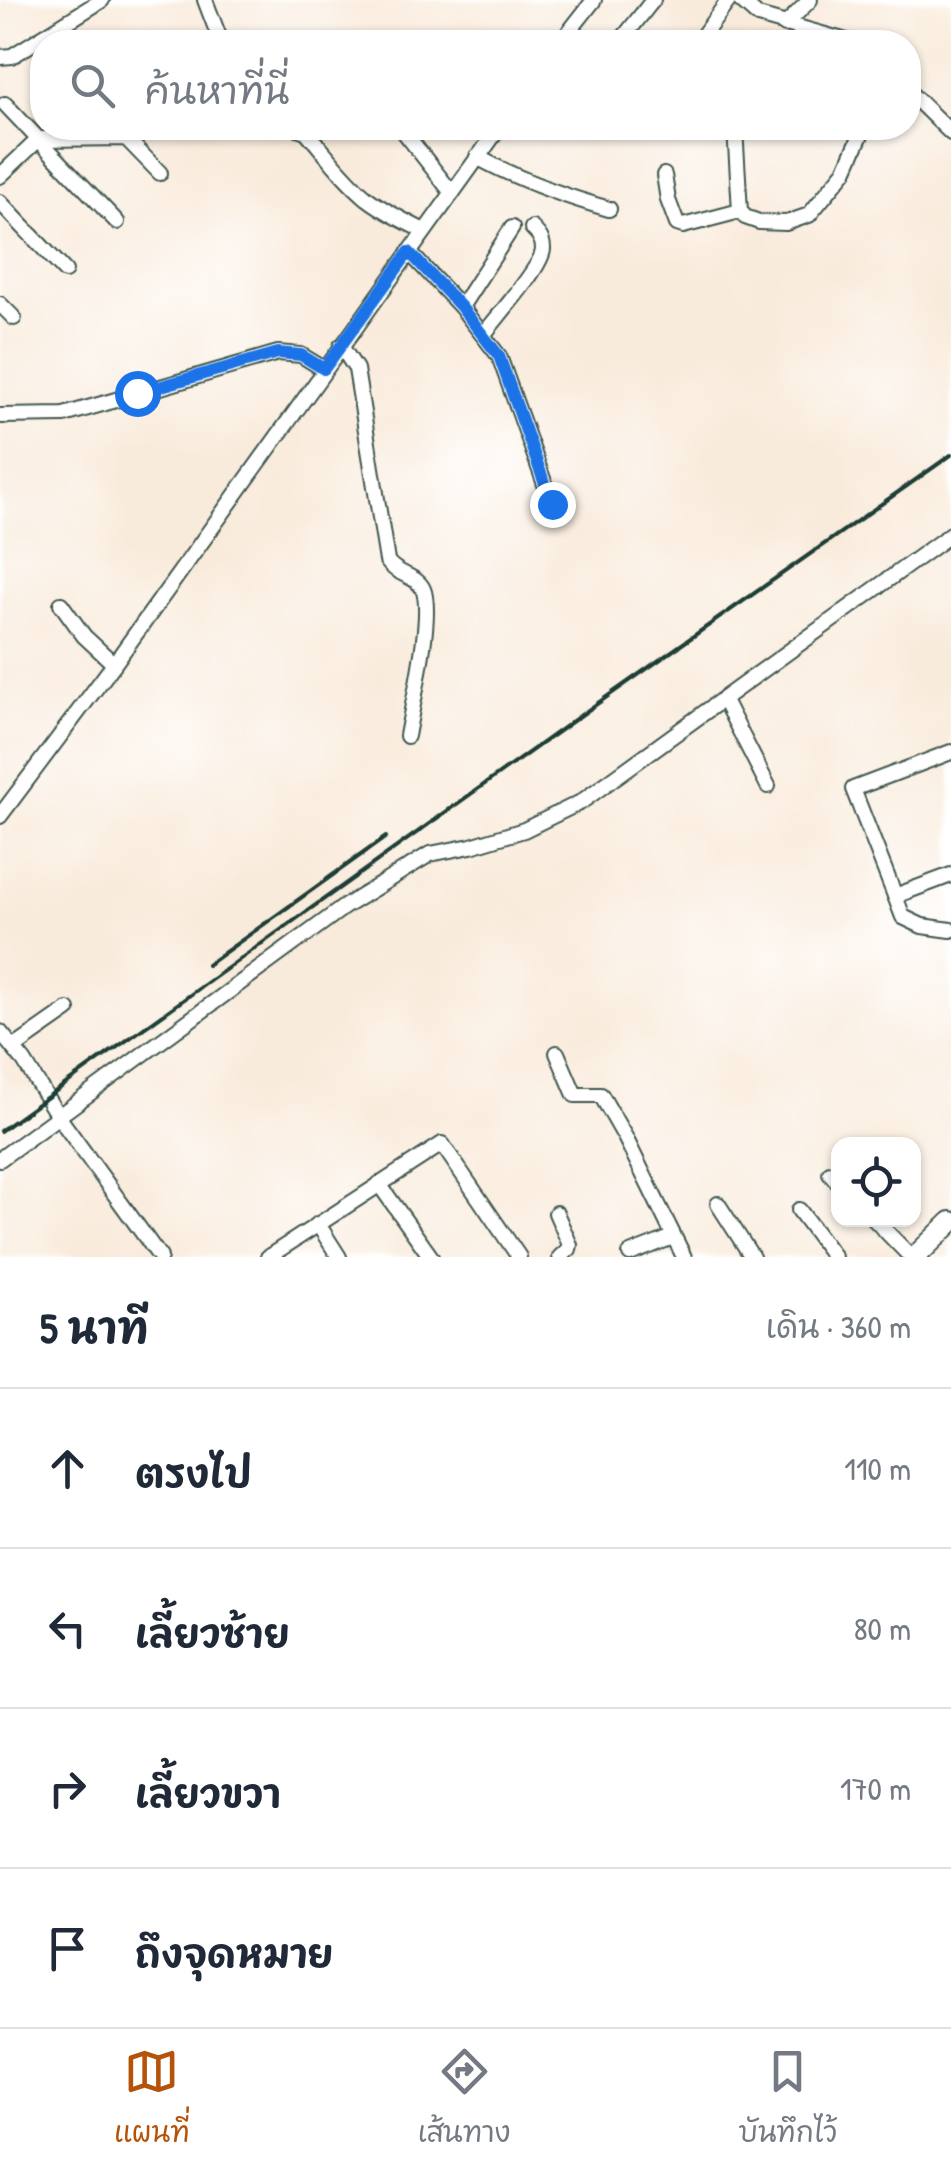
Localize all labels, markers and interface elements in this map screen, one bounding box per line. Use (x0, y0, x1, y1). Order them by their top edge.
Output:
search box (30, 30, 921, 140)
icon: search (65, 58, 120, 113)
text: ค้นหาที่นี่ (145, 64, 289, 116)
route start (115, 371, 161, 417)
route end (530, 482, 576, 528)
map controls (831, 1137, 921, 1227)
button: locate (831, 1137, 921, 1227)
text: 5 นาที (40, 1299, 148, 1356)
text: เดิน · 360 m (766, 1305, 911, 1348)
icon: ahead (40, 1441, 95, 1496)
text: ตรงไป (135, 1447, 252, 1499)
text: 110 m (844, 1447, 911, 1490)
icon: left (40, 1601, 95, 1656)
text: เลี้ยวซ้าย (135, 1607, 290, 1659)
text: 80 m (854, 1607, 911, 1650)
icon: right (40, 1761, 95, 1816)
text: เลี้ยวขวา (135, 1767, 281, 1819)
text: 170 m (840, 1767, 911, 1810)
icon: arrive (40, 1921, 95, 1976)
text: ถึงจุดหมาย (135, 1927, 333, 1979)
tab: แผนที่ (114, 2044, 190, 2153)
tab: เส้นทาง (418, 2044, 510, 2153)
tab: บันทึกไว้ (739, 2044, 837, 2153)

